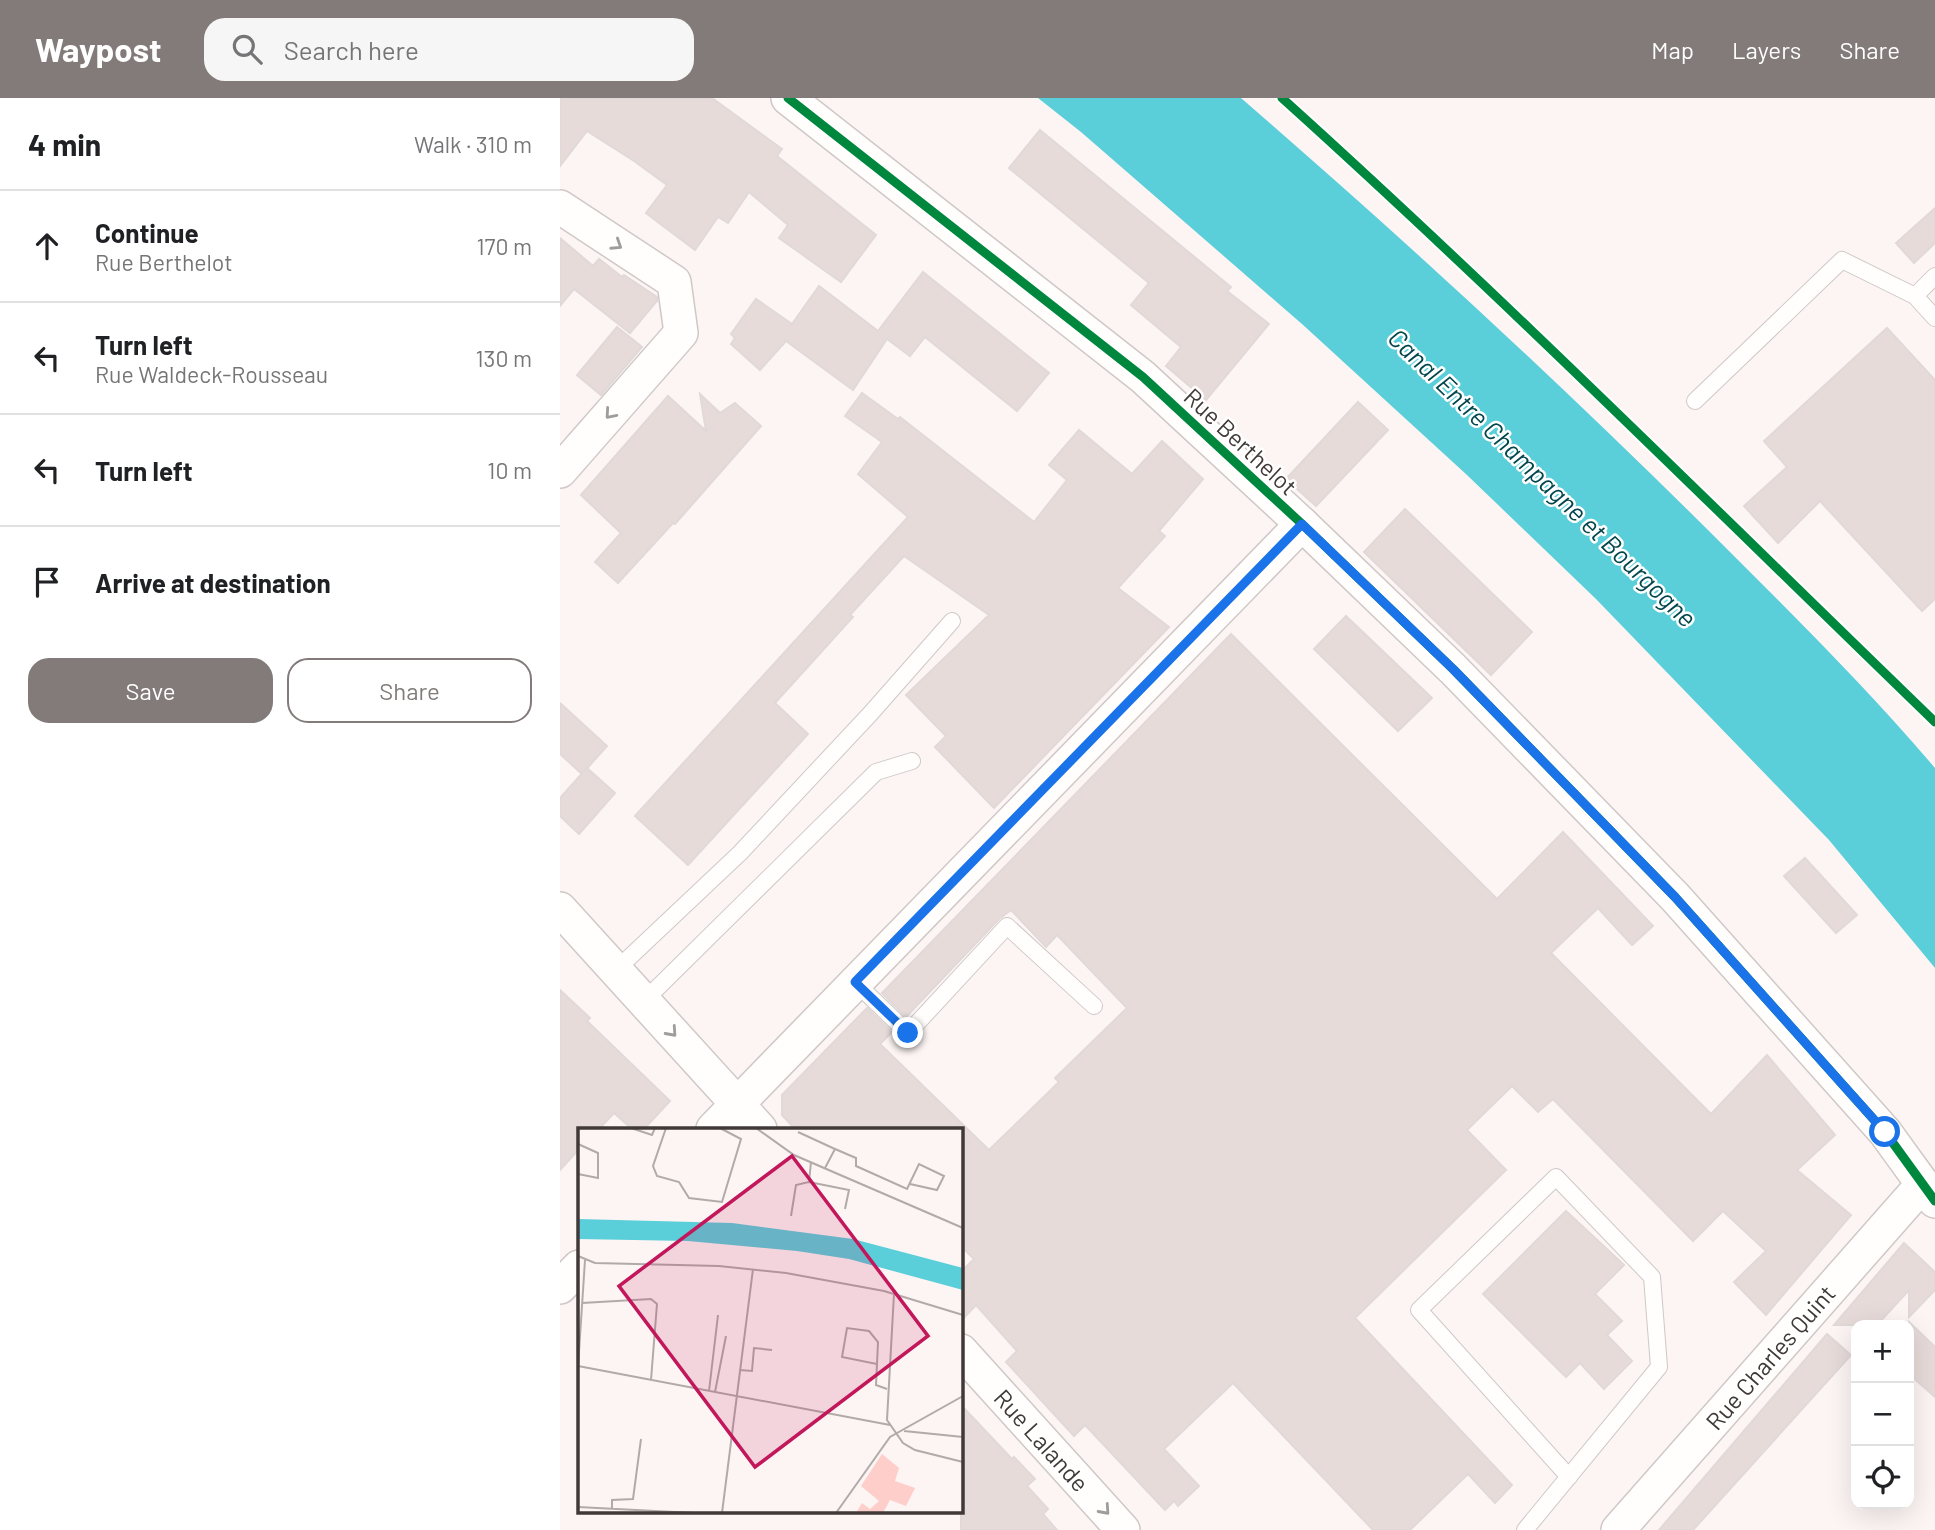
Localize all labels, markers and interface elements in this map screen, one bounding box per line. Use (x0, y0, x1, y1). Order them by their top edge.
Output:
search box (204, 18, 694, 81)
text: Waypost (35, 29, 162, 69)
icon: search (228, 30, 266, 68)
text: Search here (284, 34, 419, 65)
text: Map (1651, 35, 1694, 64)
text: Layers (1732, 35, 1801, 64)
text: Share (1839, 35, 1900, 64)
text: 4 min (28, 126, 101, 162)
text: Walk · 310 m (414, 130, 532, 158)
text: Continue (95, 217, 199, 248)
icon: ahead (28, 227, 66, 265)
text: 170 m (476, 232, 532, 260)
one-way arrow (609, 236, 622, 249)
text: Rue Berthelot (95, 248, 233, 276)
water label: Canal Entre Champagne et Bourgogne (1383, 321, 1703, 633)
text: Turn left (95, 329, 193, 360)
icon: left (28, 339, 66, 377)
text: 130 m (475, 344, 532, 372)
text: Rue Waldeck-Rousseau (95, 360, 328, 388)
street label: Rue Berthelot (1179, 381, 1303, 501)
one-way arrow (606, 406, 618, 419)
icon: left (28, 451, 66, 489)
text: Turn left (95, 455, 193, 486)
text: 10 m (487, 456, 532, 484)
icon: arrive (28, 563, 66, 601)
text: Arrive at destination (95, 567, 331, 598)
button: Save (28, 658, 273, 723)
button: Share (287, 658, 532, 723)
route end (892, 1017, 923, 1048)
one-way arrow (663, 1024, 676, 1037)
route start (1869, 1116, 1900, 1147)
inset map (578, 1128, 962, 1512)
street label: Rue Charles Quint (1699, 1279, 1841, 1435)
map controls (1851, 1320, 1914, 1509)
button: + (1851, 1320, 1914, 1383)
street label: Rue Lalande (989, 1383, 1095, 1497)
button: − (1851, 1383, 1914, 1446)
button: locate (1851, 1446, 1914, 1509)
one-way arrow (1097, 1502, 1109, 1515)

